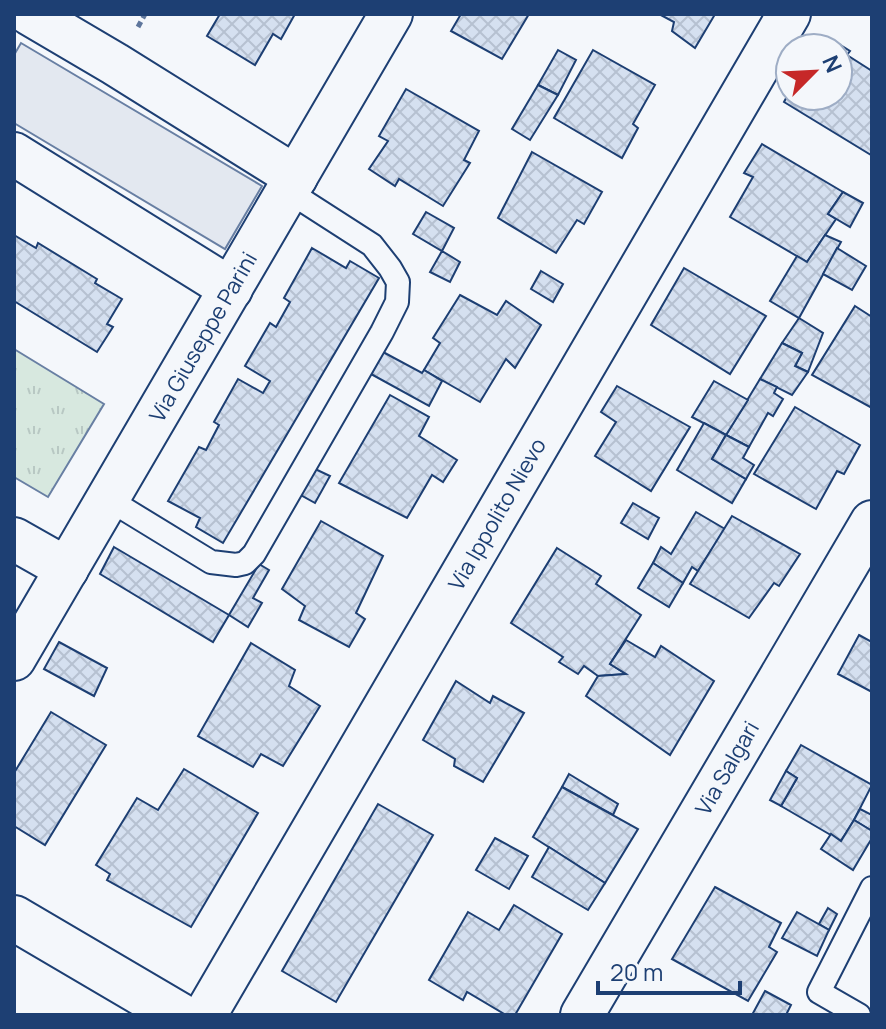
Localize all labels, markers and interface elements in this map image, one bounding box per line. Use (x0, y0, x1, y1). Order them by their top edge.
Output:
north arrow (774, 32, 854, 112)
text: N (815, 51, 849, 77)
street label: Via Giuseppe Parini (142, 246, 264, 428)
street label: Via Ippolito Nievo (441, 432, 553, 596)
street label: Via Salgari (688, 716, 766, 820)
scale bar (598, 945, 740, 995)
text: 20 m (610, 955, 663, 988)

